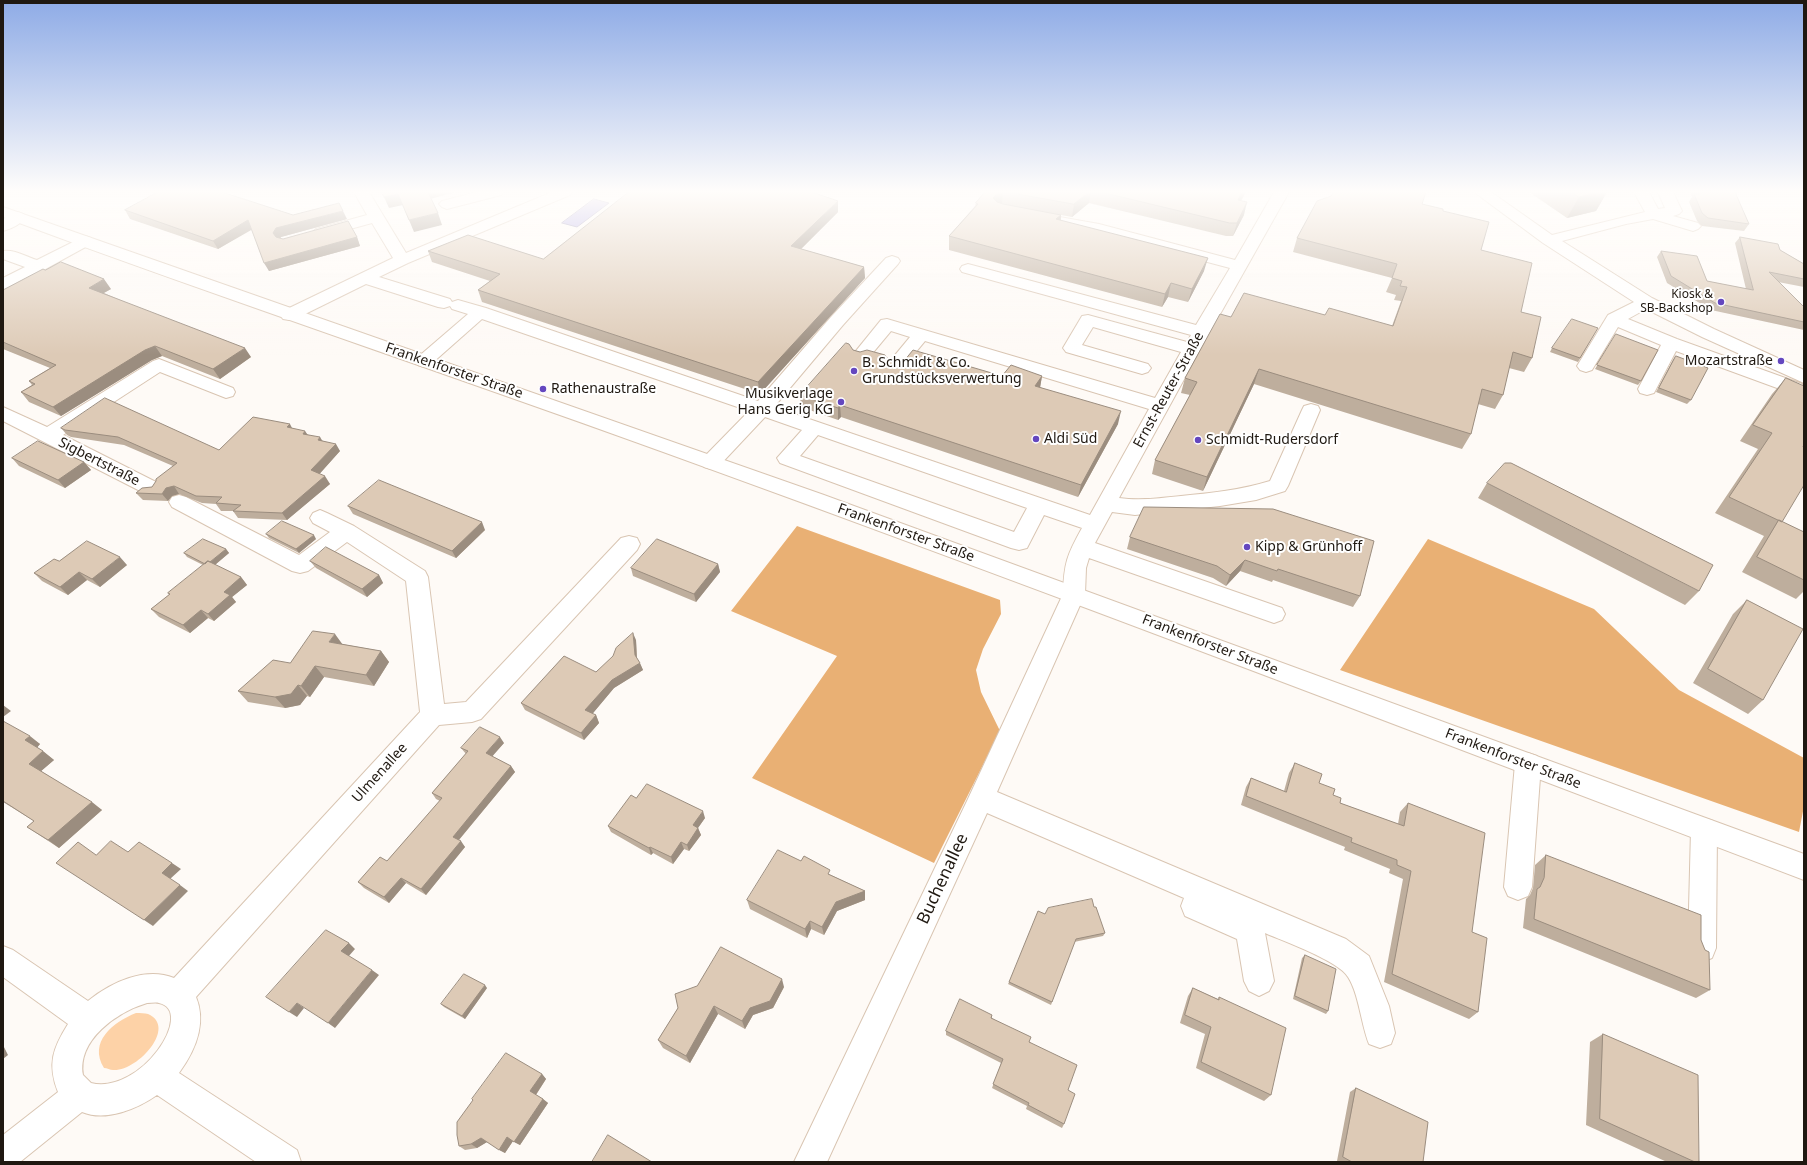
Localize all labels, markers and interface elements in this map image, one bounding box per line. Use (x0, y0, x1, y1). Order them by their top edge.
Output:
place label: Kiosk & SB-Backshop (1640, 288, 1713, 316)
marker: Kiosk & SB-Backshop (1716, 297, 1726, 307)
street label: Ernst-Reuter-Straße (1130, 329, 1208, 451)
street label: Frankenforster Straße (383, 340, 525, 402)
place label: Mozartstraße (1685, 353, 1773, 369)
place label: B. Schmidt & Co. Grundstücksverwertung (862, 355, 1022, 388)
marker: Mozartstraße (1776, 356, 1786, 366)
marker: B. Schmidt & Co. Grundstücksverwertung (849, 366, 859, 376)
place label: Rathenaustraße (551, 381, 656, 397)
marker: Rathenaustraße (538, 384, 548, 394)
place label: Musikverlage Hans Gerig KG (737, 386, 833, 418)
marker: Musikverlage Hans Gerig KG (836, 397, 846, 407)
place label: Aldi Süd (1044, 431, 1097, 447)
place label: Schmidt-Rudersdorf (1206, 432, 1338, 448)
street label: Sigbertstraße (55, 434, 143, 490)
marker: Aldi Süd (1031, 434, 1041, 444)
marker: Schmidt-Rudersdorf (1193, 435, 1203, 445)
street label: Frankenforster Straße (835, 500, 977, 566)
place label: Kipp & Grünhoff (1255, 539, 1362, 555)
marker: Kipp & Grünhoff (1242, 542, 1252, 552)
street label: Frankenforster Straße (1140, 611, 1280, 679)
street label: Frankenforster Straße (1443, 725, 1583, 793)
street label: Ulmenallee (349, 740, 411, 806)
street label: Buchenallee (913, 830, 973, 928)

